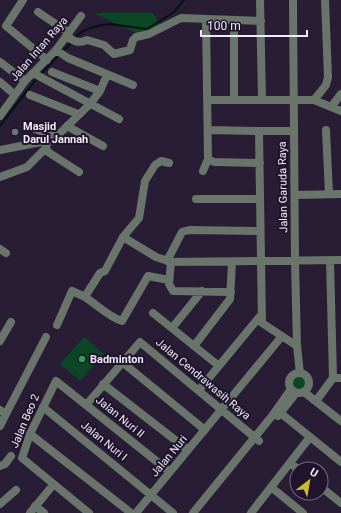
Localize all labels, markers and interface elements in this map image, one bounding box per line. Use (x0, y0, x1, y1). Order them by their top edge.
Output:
scale bar (201, 12, 307, 38)
street label: Jalan Intan Raya (8, 14, 70, 84)
text: 100 m (207, 19, 241, 33)
place label: Masjid Darul Jannah (23, 120, 88, 146)
marker: Masjid Darul Jannah (10, 127, 20, 137)
street label: Jalan Garuda Raya (276, 141, 290, 233)
street label: Jalan Cendrawasih Raya (153, 336, 253, 422)
place label: Badminton (90, 353, 144, 366)
marker: Badminton (77, 354, 87, 364)
street label: Jalan Beo 2 (8, 392, 42, 450)
street label: Jalan Nuri II (93, 393, 147, 441)
street label: Jalan Nuri I (78, 418, 130, 464)
street label: Jalan Nuri (148, 433, 190, 479)
north arrow (289, 461, 329, 501)
text: U (307, 465, 320, 480)

